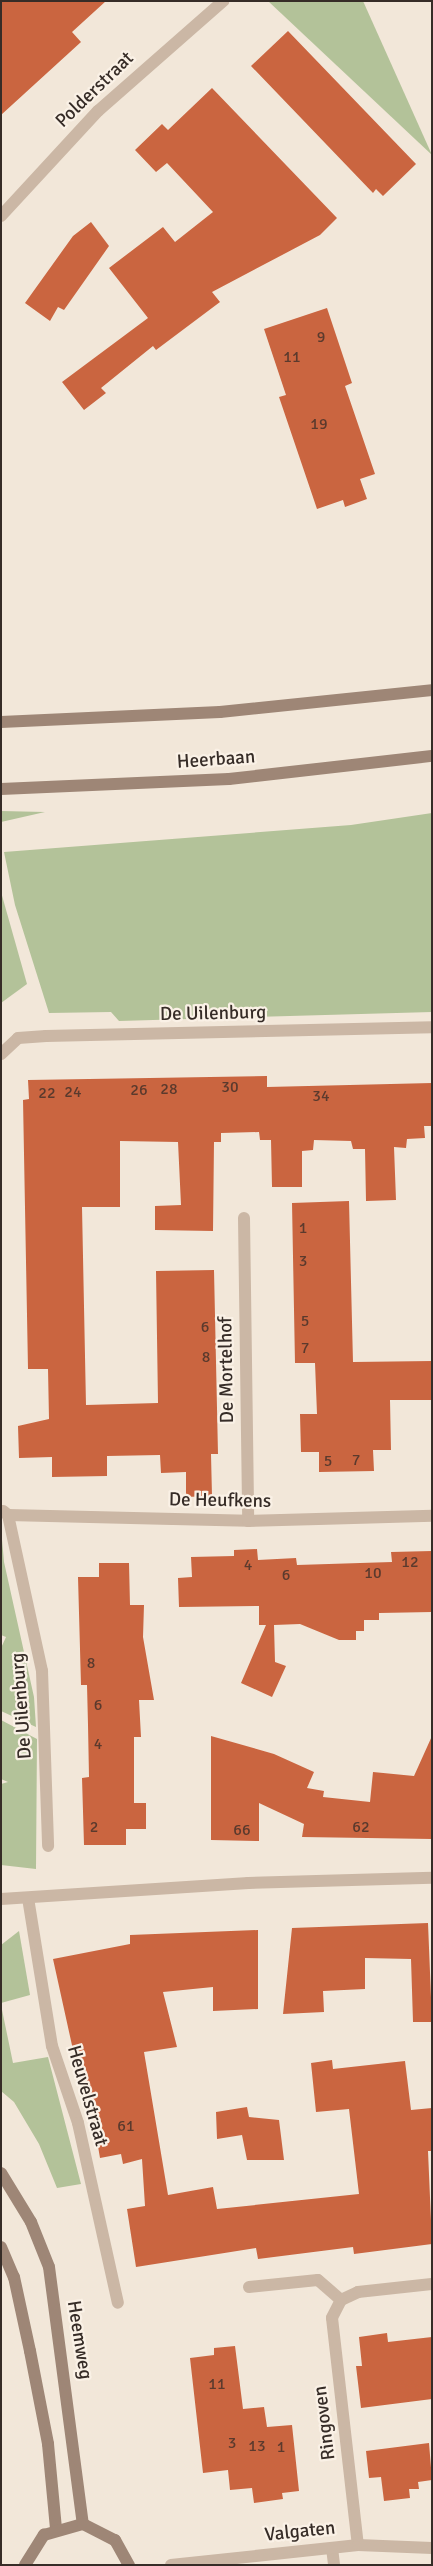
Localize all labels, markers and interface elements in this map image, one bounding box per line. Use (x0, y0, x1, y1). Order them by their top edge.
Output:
street label: Polderstraat (51, 47, 139, 133)
house number: 9 (317, 327, 325, 347)
house number: 11 (283, 347, 301, 367)
house number: 19 (310, 414, 328, 434)
street label: Heerbaan (176, 746, 256, 774)
street label: De Uilenburg (160, 1002, 266, 1026)
house number: 30 (221, 1077, 239, 1097)
house number: 28 (160, 1079, 178, 1099)
house number: 26 (130, 1080, 148, 1100)
house number: 24 (64, 1082, 82, 1102)
house number: 22 (38, 1083, 56, 1103)
house number: 34 (312, 1086, 330, 1106)
house number: 1 (299, 1218, 307, 1238)
house number: 3 (299, 1251, 307, 1271)
house number: 5 (301, 1311, 309, 1331)
street label: De Mortelhof (215, 1316, 239, 1424)
house number: 6 (201, 1317, 209, 1337)
house number: 7 (301, 1338, 309, 1358)
house number: 8 (202, 1347, 210, 1367)
house number: 7 (352, 1450, 360, 1470)
house number: 5 (324, 1451, 332, 1471)
street label: De Heufkens (169, 1489, 271, 1513)
house number: 12 (401, 1552, 419, 1572)
house number: 4 (244, 1555, 252, 1575)
house number: 10 (364, 1563, 382, 1583)
house number: 6 (282, 1565, 290, 1585)
street label: De Uilenburg (7, 1652, 37, 1760)
house number: 8 (87, 1653, 95, 1673)
house number: 6 (94, 1695, 102, 1715)
house number: 4 (94, 1734, 102, 1754)
house number: 2 (90, 1817, 98, 1837)
house number: 62 (352, 1817, 370, 1837)
house number: 66 (233, 1820, 251, 1840)
street label: Heuvelstraat (62, 2043, 112, 2149)
house number: 61 (117, 2116, 135, 2136)
street label: Heemweg (62, 2299, 96, 2381)
house number: 11 (208, 2374, 226, 2394)
street label: Ringoven (309, 2384, 341, 2462)
house number: 3 (228, 2433, 236, 2453)
house number: 13 (248, 2436, 266, 2456)
house number: 1 (277, 2437, 285, 2457)
street label: Valgaten (263, 2517, 337, 2547)

